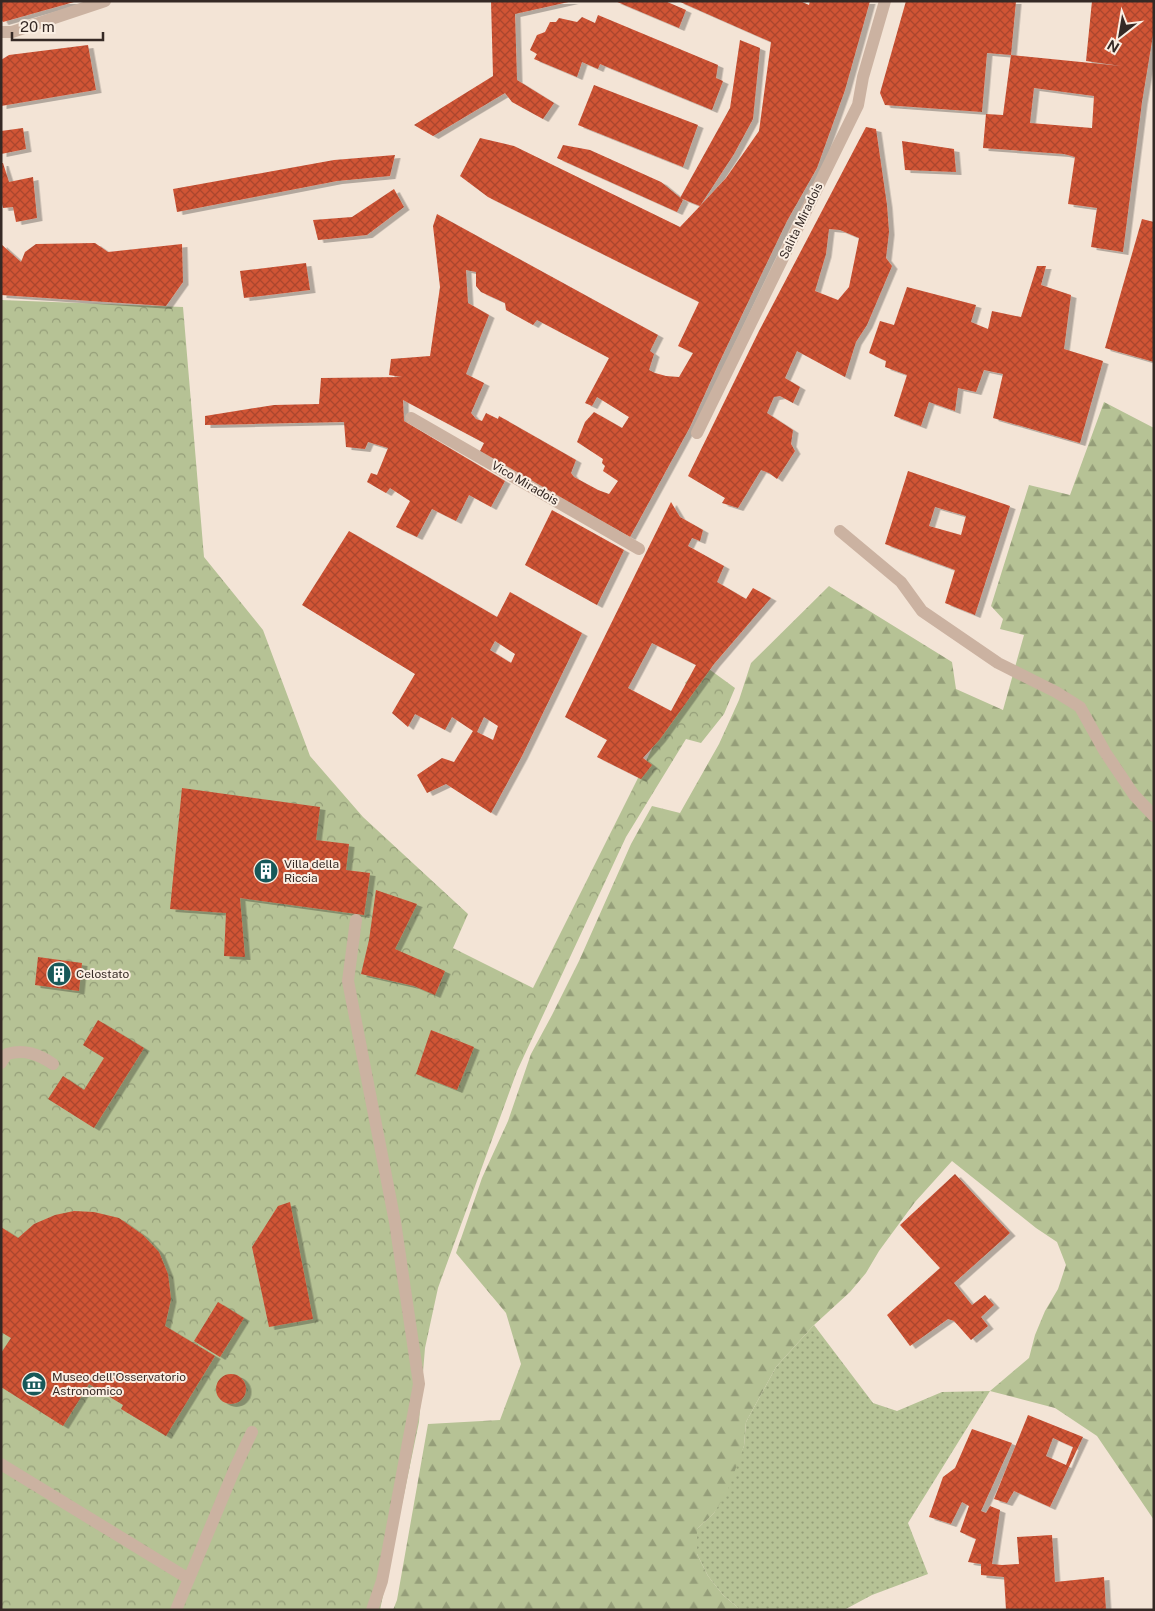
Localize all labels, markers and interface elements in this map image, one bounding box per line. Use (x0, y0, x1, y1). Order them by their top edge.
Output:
scale bar (12, 10, 104, 42)
north arrow (1095, 10, 1145, 60)
text: 20 m (20, 18, 55, 35)
text: N (1104, 36, 1122, 56)
street label: Salita Miradois (776, 181, 826, 261)
street label: Vico Miradois (489, 458, 561, 508)
place label: Villa della Riccia (284, 857, 339, 885)
building icon: Villa della Riccia (253, 858, 279, 884)
building icon: Celostato (46, 961, 72, 987)
place label: Celostato (76, 967, 130, 981)
place label: Museo dell'Osservatorio Astronomico (52, 1370, 186, 1398)
museum icon: Museo dell'Osservatorio Astronomico (21, 1371, 47, 1397)

